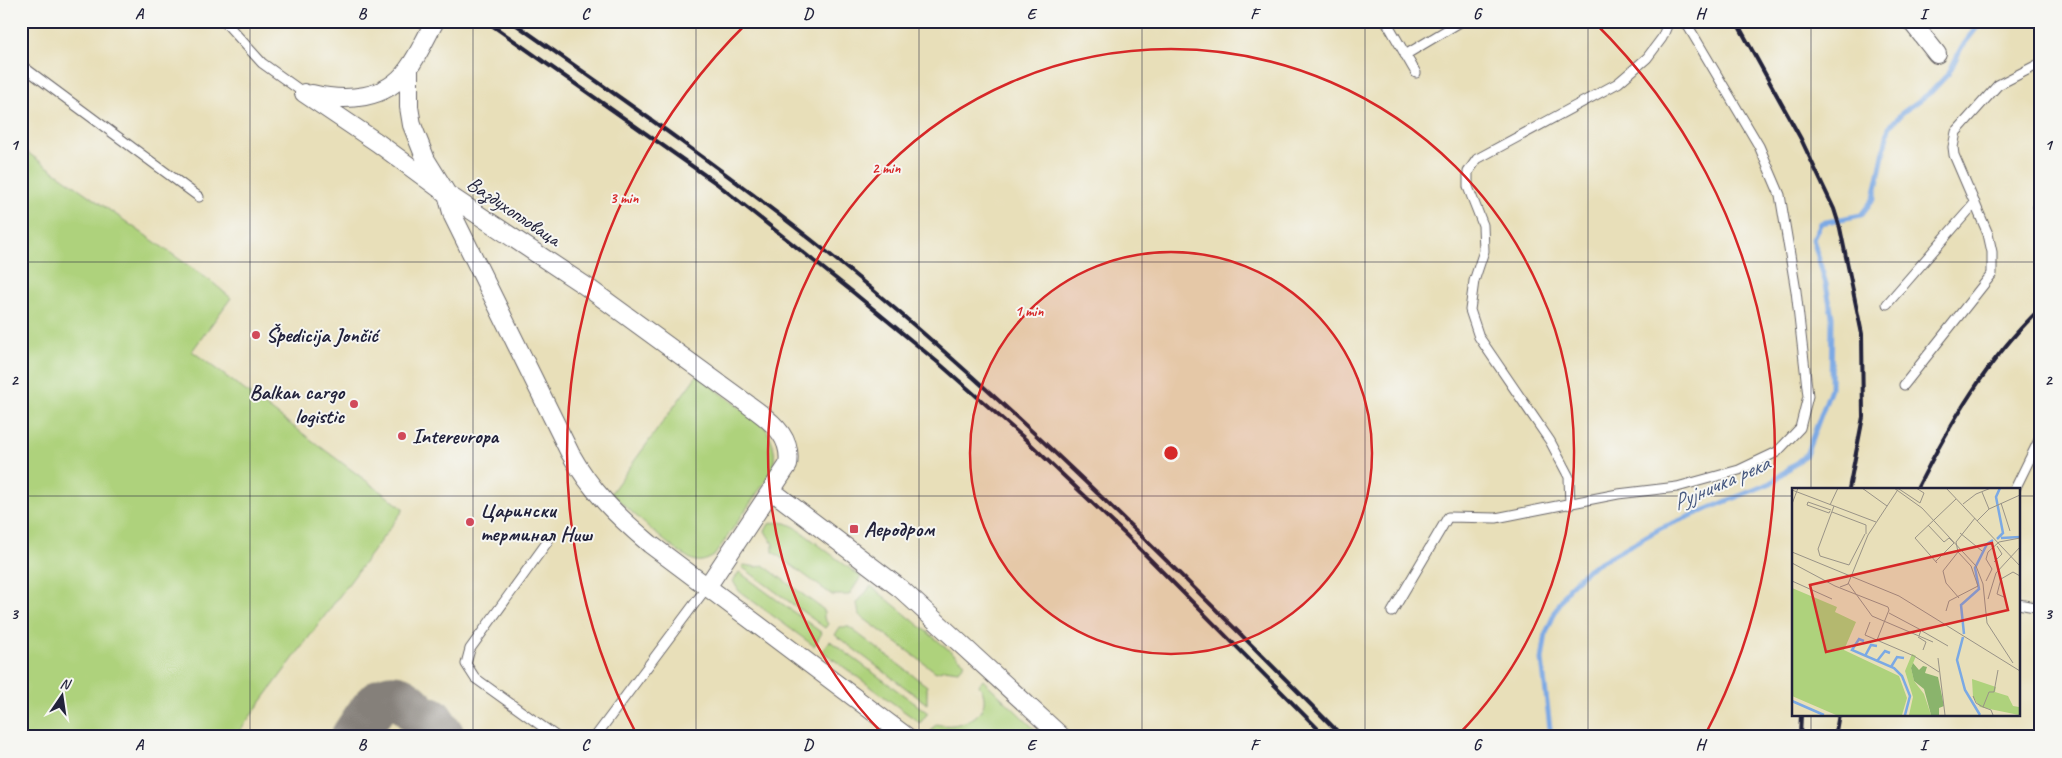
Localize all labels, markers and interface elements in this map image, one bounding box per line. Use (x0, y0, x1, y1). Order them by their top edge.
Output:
text: A (135, 4, 145, 24)
text: B (358, 4, 368, 24)
text: C (581, 4, 591, 24)
text: D (803, 4, 814, 24)
text: E (1027, 4, 1038, 24)
text: F (1250, 4, 1261, 24)
text: G (1473, 4, 1483, 24)
text: H (1695, 4, 1707, 24)
text: I (1920, 4, 1930, 24)
text: 1 (10, 135, 19, 155)
text: 1 (2044, 135, 2053, 155)
text: 2 min (872, 159, 901, 178)
street label: Ваздухопловаца (462, 170, 568, 254)
text: 3 min (610, 189, 639, 208)
text: 1 min (1015, 302, 1044, 321)
place label: Špedicija Jončić (266, 322, 381, 348)
marker: Špedicija Jončić (250, 329, 262, 341)
text: 2 (10, 370, 19, 390)
text: 2 (2044, 370, 2053, 390)
place label: Balkan cargo logistic (249, 379, 345, 429)
marker: Balkan cargo logistic (348, 398, 360, 410)
place label: Intereuropa (412, 423, 499, 449)
marker: Intereuropa (396, 430, 408, 442)
centre of rings (1162, 444, 1180, 462)
water label: Рујничка река (1668, 448, 1776, 517)
inset map (1792, 488, 2020, 716)
place label: Царински терминал Ниш (480, 497, 593, 547)
marker: Царински терминал Ниш (464, 516, 476, 528)
place label: Аеродром (864, 516, 936, 542)
marker: Аеродром (848, 523, 860, 535)
text: 3 (10, 604, 19, 624)
text: 3 (2044, 604, 2053, 624)
north arrow (38, 670, 88, 720)
text: N (59, 675, 73, 694)
text: A (135, 735, 145, 755)
text: B (358, 735, 368, 755)
text: C (581, 735, 591, 755)
text: D (803, 735, 814, 755)
text: E (1027, 735, 1038, 755)
text: F (1250, 735, 1261, 755)
text: G (1473, 735, 1483, 755)
text: H (1695, 735, 1707, 755)
text: I (1920, 735, 1930, 755)

